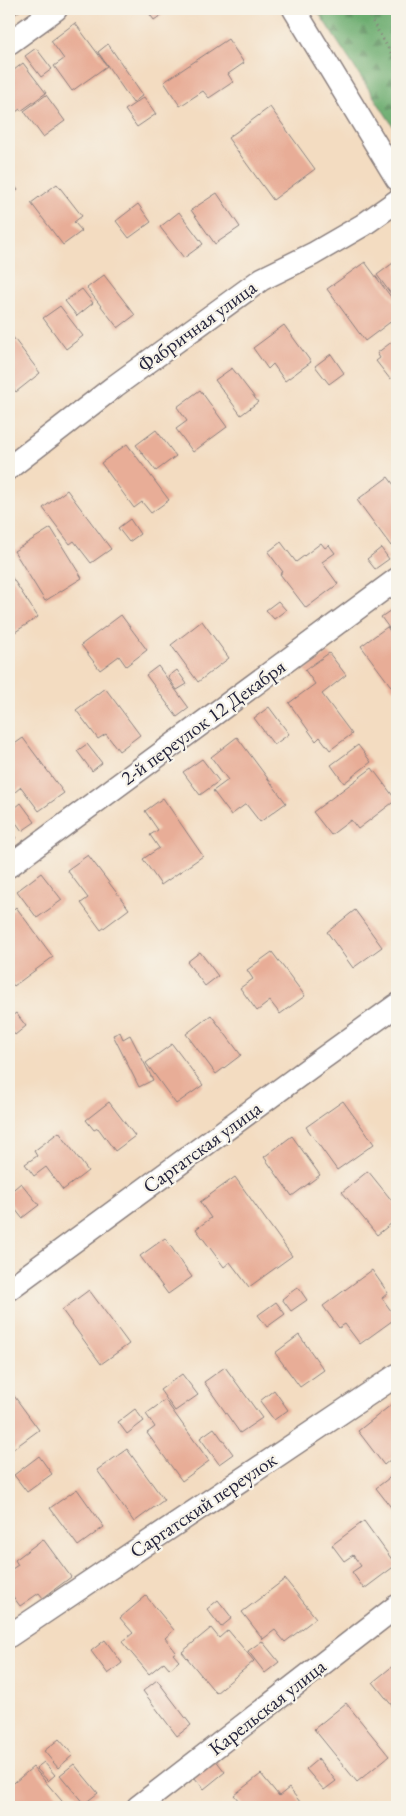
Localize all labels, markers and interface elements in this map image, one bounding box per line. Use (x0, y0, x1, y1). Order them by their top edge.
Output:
street label: Фабричная улица (133, 274, 261, 378)
street label: 2-й переулок 12 Декабря (115, 653, 291, 791)
street label: Саргатская улица (138, 1095, 267, 1199)
street label: Саргатский переулок (125, 1446, 282, 1564)
street label: Карельская улица (203, 1653, 331, 1761)

